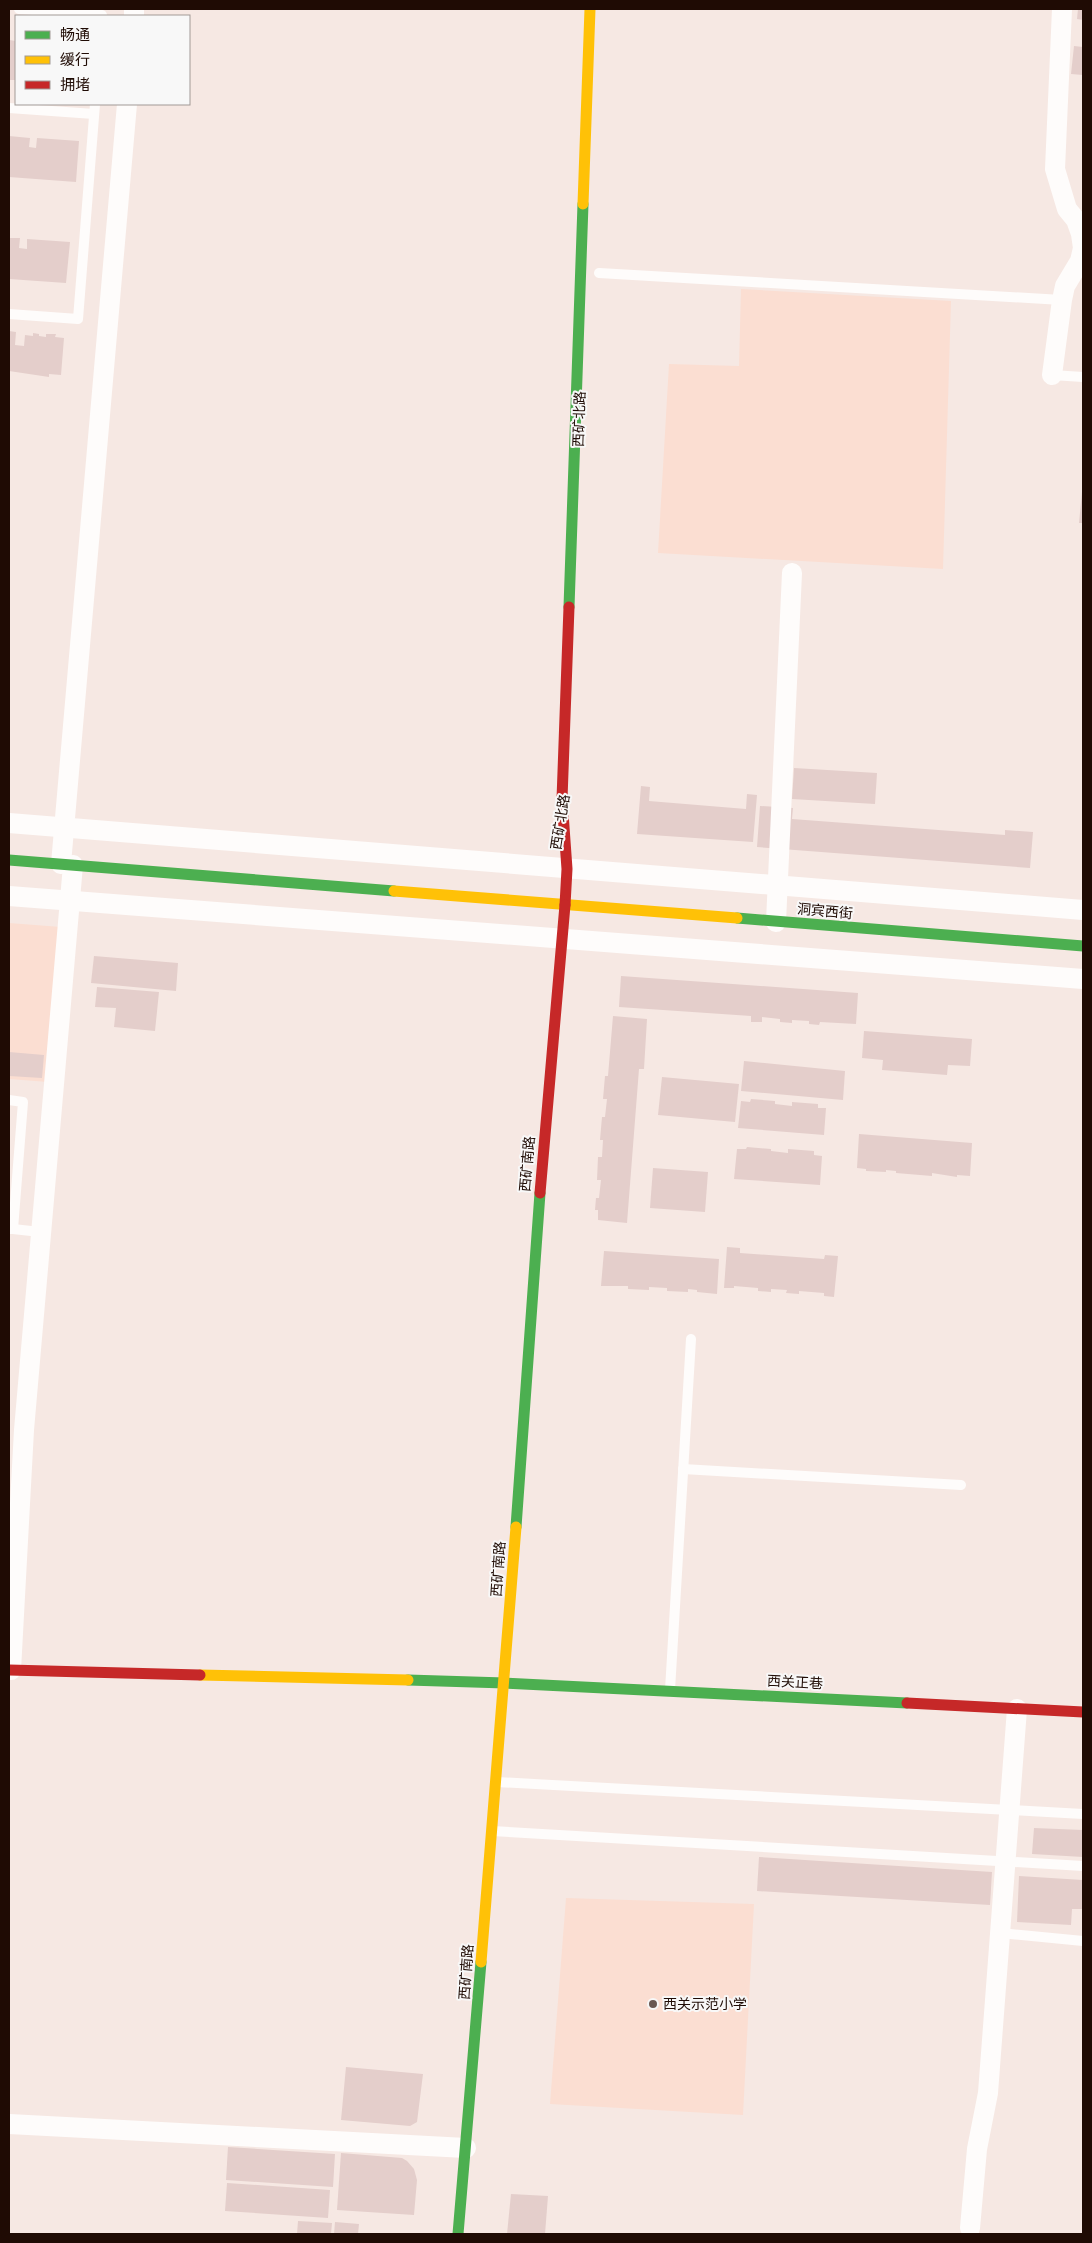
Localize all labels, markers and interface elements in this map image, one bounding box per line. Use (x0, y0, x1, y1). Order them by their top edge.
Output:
legend (15, 15, 190, 105)
text: 畅通 (60, 24, 90, 46)
text: 缓行 (60, 49, 90, 71)
text: 拥堵 (60, 74, 90, 96)
street label: 西矿北路 (568, 391, 590, 447)
street label: 西矿北路 (546, 793, 574, 851)
street label: 洞宾西街 (796, 899, 854, 923)
street label: 西矿南路 (515, 1135, 539, 1193)
street label: 西矿南路 (486, 1540, 510, 1598)
street label: 西关正巷 (767, 1671, 823, 1693)
street label: 西矿南路 (454, 1943, 478, 2001)
place label: 西关示范小学 (663, 1994, 747, 2014)
marker: 西关示范小学 (647, 1998, 659, 2010)

